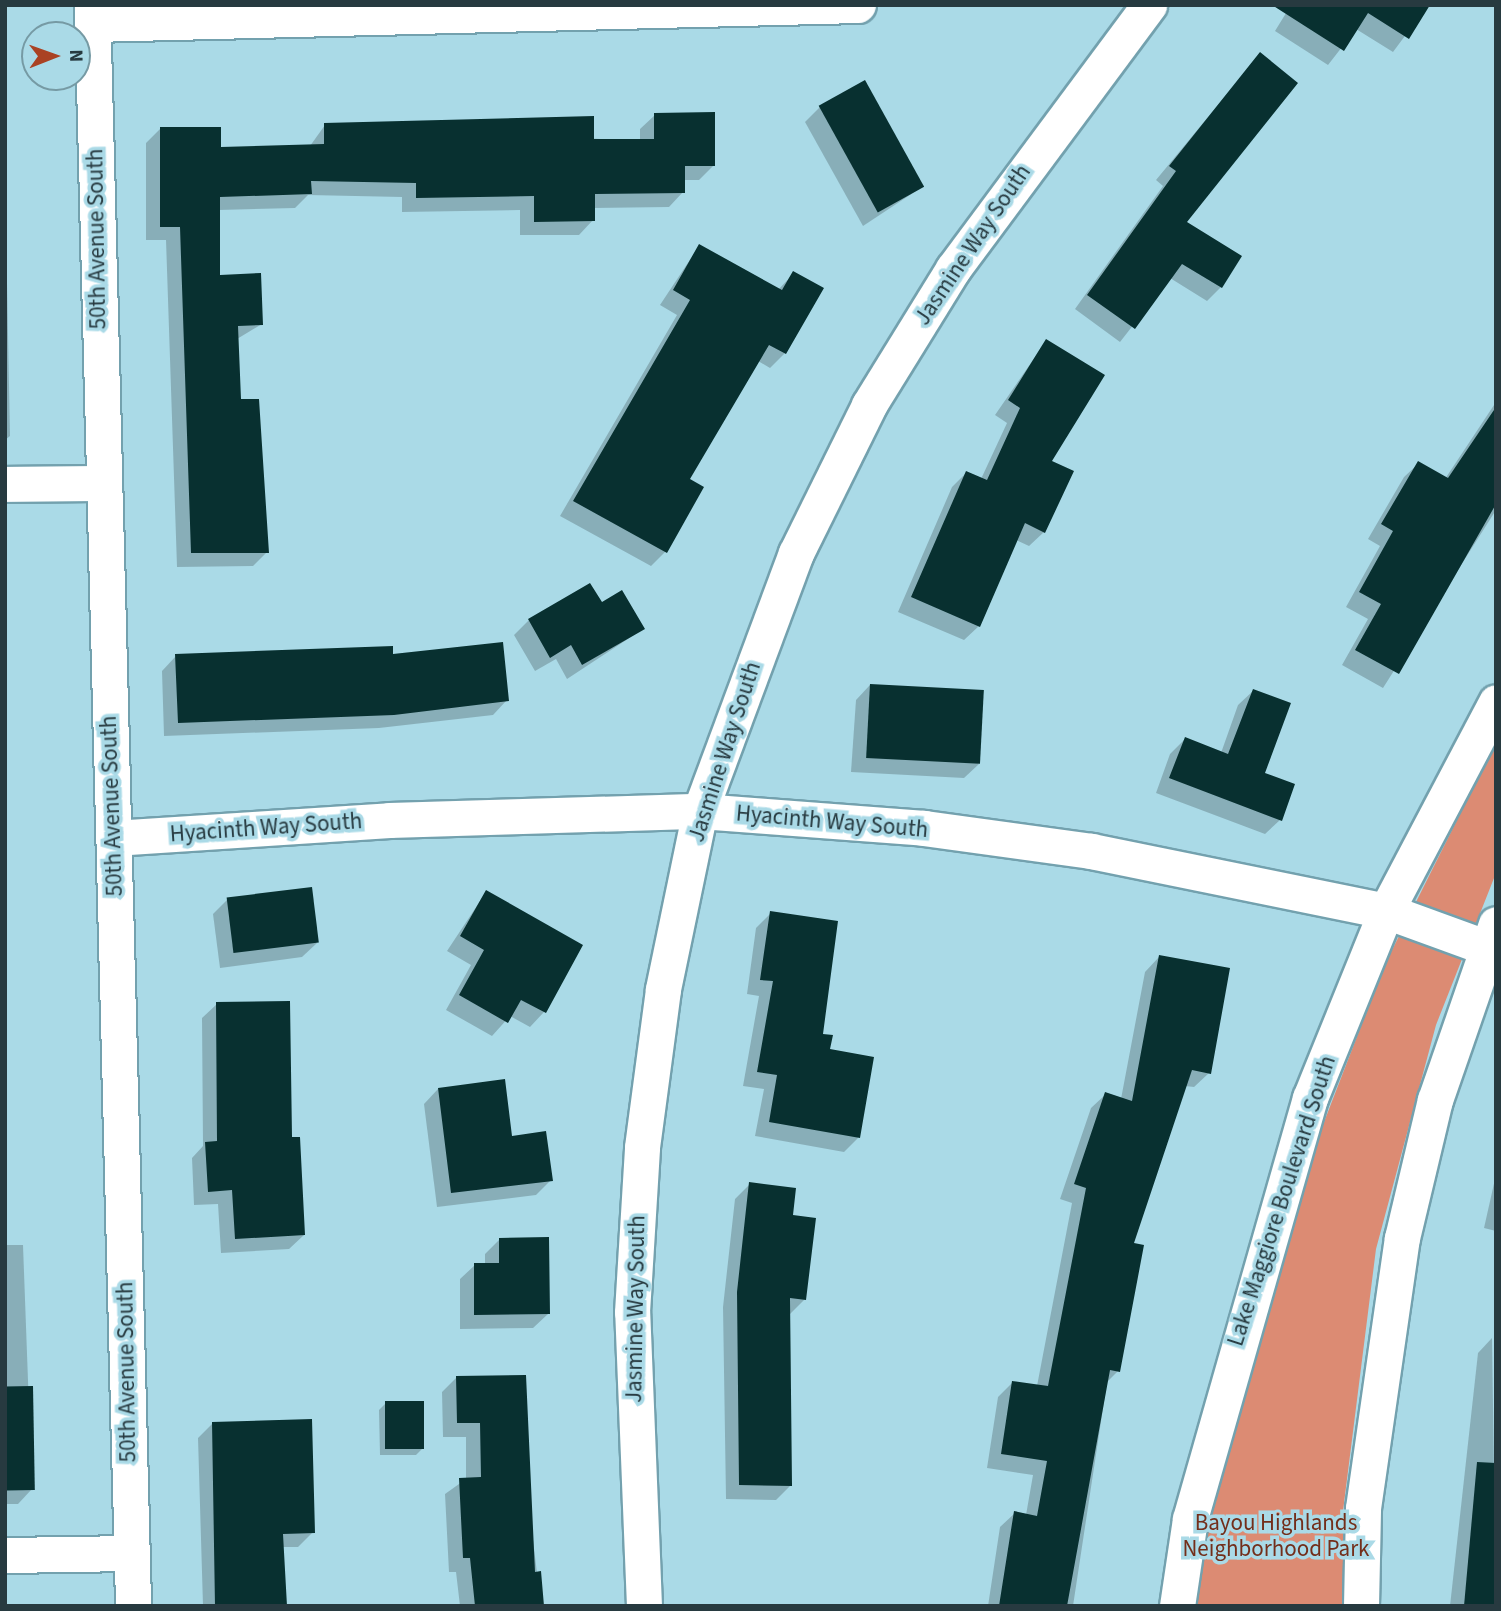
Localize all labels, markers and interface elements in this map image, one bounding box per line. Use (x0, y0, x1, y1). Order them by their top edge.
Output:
north arrow (21, 21, 91, 91)
text: N (62, 49, 89, 62)
street label: 50th Avenue South (82, 148, 112, 330)
street label: Jasmine Way South (909, 159, 1037, 331)
street label: Jasmine Way South (683, 658, 767, 846)
street label: 50th Avenue South (95, 715, 129, 897)
street label: Hyacinth Way South (735, 800, 929, 844)
street label: Hyacinth Way South (169, 808, 363, 848)
street label: Lake Maggiore Boulevard South (1222, 1052, 1342, 1350)
street label: Jasmine Way South (621, 1215, 651, 1403)
street label: 50th Avenue South (112, 1281, 142, 1463)
park label: Bayou Highlands Neighborhood Park (1182, 1509, 1370, 1563)

